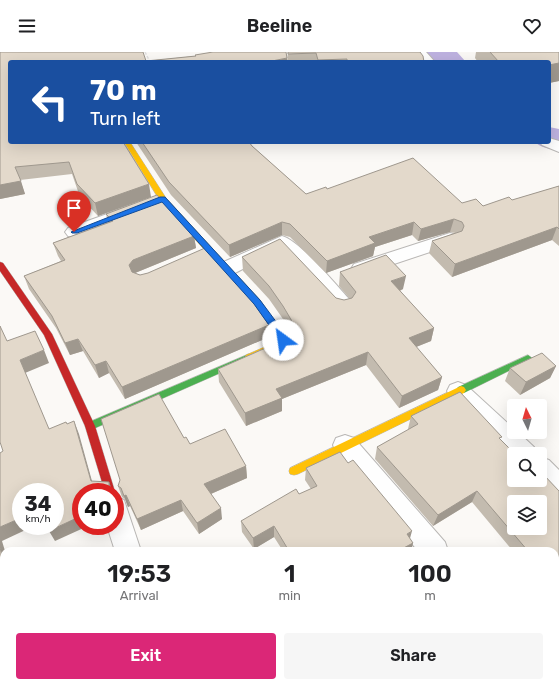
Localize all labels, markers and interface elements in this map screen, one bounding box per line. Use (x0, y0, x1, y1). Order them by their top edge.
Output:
icon: menu (16, 15, 38, 37)
text: Beeline (247, 15, 312, 37)
icon: heart (521, 15, 543, 37)
text: 70 m (90, 74, 157, 107)
icon: left (24, 76, 76, 128)
text: Turn left (90, 108, 160, 130)
pin (57, 191, 91, 232)
icon: arrive (63, 197, 85, 219)
position arrow (262, 319, 304, 361)
north arrow (507, 399, 547, 439)
map controls (507, 399, 547, 535)
button: search (507, 447, 547, 487)
speed limit sign: 40 (72, 483, 124, 535)
text: 34 (25, 492, 51, 516)
button: layers (507, 495, 547, 535)
text: km/h (26, 513, 50, 525)
text: 19:53 (107, 560, 171, 588)
text: 1 (284, 560, 295, 588)
text: 100 (408, 560, 452, 588)
text: Arrival (120, 588, 159, 603)
text: min (278, 588, 301, 603)
text: m (424, 588, 436, 603)
button: Exit (16, 633, 276, 679)
button: Share (284, 633, 543, 679)

